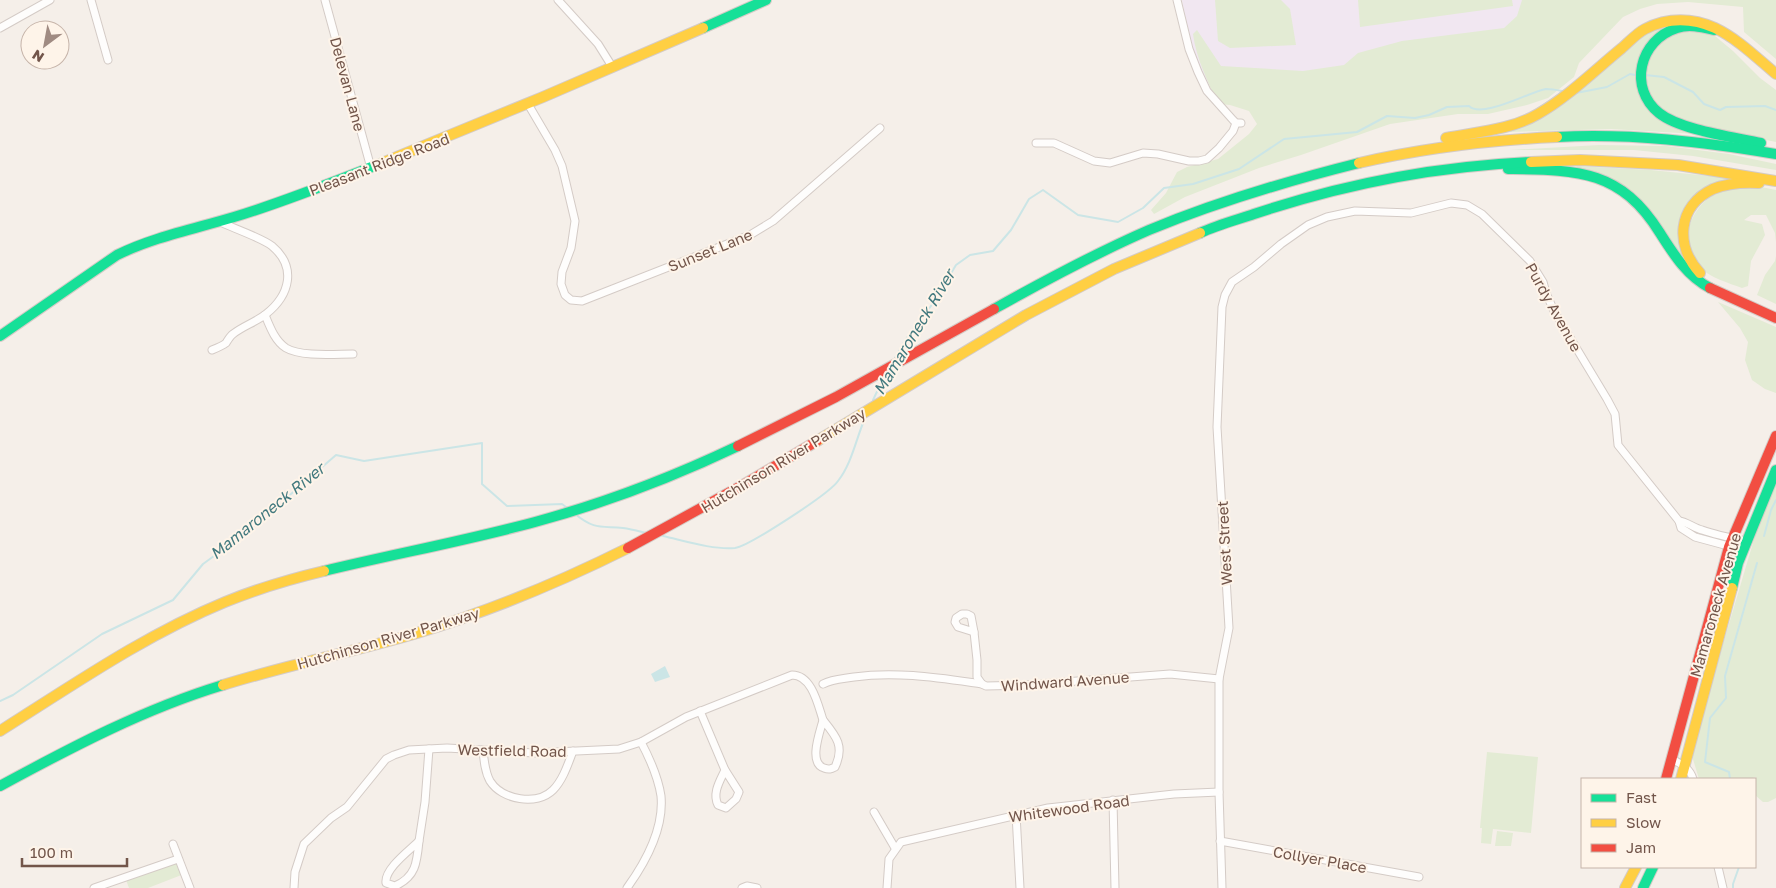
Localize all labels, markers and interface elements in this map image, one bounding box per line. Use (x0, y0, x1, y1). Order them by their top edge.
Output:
north arrow (20, 20, 70, 70)
street label: Delevan Lane (327, 35, 369, 133)
text: N (29, 46, 47, 66)
street label: Pleasant Ridge Road (306, 129, 452, 199)
street label: Sunset Lane (665, 225, 755, 275)
street label: Purdy Avenue (1522, 259, 1586, 355)
water label: Mamaroneck River (869, 264, 961, 398)
street label: Hutchinson River Parkway (697, 403, 869, 516)
water label: Mamaroneck River (206, 457, 331, 563)
street label: West Street (1213, 500, 1235, 586)
street label: Mamaroneck Avenue (1686, 531, 1744, 679)
street label: Hutchinson River Parkway (295, 603, 482, 673)
street label: Windward Avenue (1000, 668, 1130, 694)
street label: Westfield Road (457, 740, 567, 760)
legend (1581, 778, 1756, 868)
text: Fast (1626, 788, 1657, 806)
street label: Whitewood Road (1007, 791, 1131, 825)
text: Slow (1626, 813, 1661, 831)
scale bar (22, 836, 128, 868)
text: Jam (1626, 838, 1656, 856)
street label: Collyer Place (1272, 842, 1369, 876)
text: 100 m (30, 843, 73, 861)

